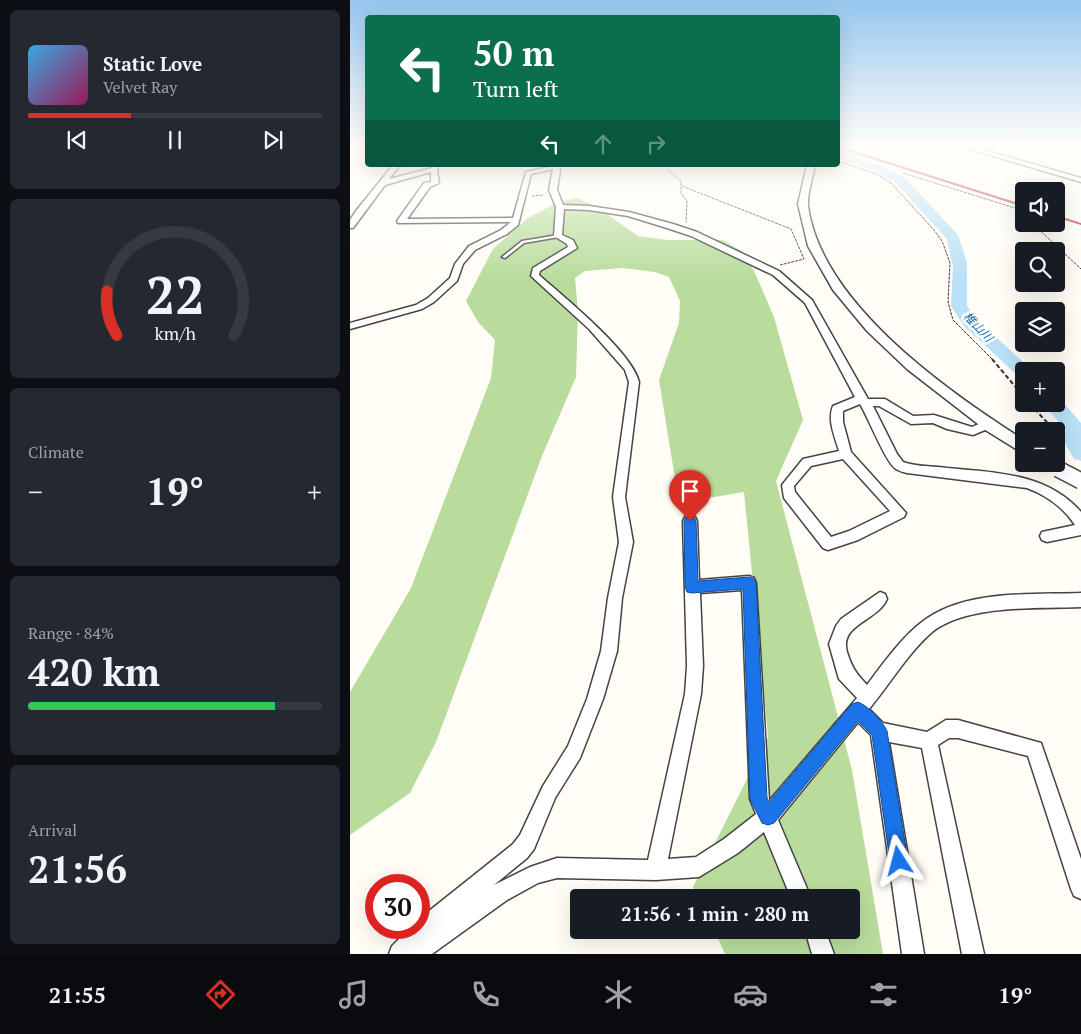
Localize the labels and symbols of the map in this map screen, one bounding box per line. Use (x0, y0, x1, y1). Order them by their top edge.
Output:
water label: 椎山川 (960, 308, 998, 346)
pin (669, 470, 711, 521)
position arrow (872, 834, 924, 886)
speed limit sign: 30 (365, 874, 430, 939)

